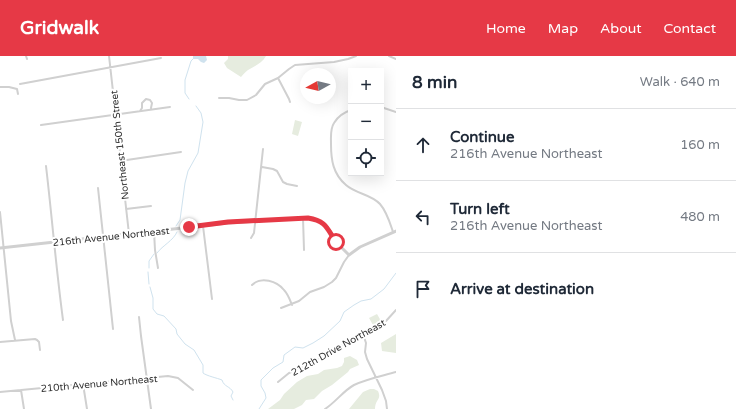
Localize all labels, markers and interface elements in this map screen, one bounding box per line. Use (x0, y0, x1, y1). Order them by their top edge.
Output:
text: Gridwalk (20, 17, 99, 39)
text: Home (486, 20, 526, 37)
text: Map (548, 20, 578, 37)
text: About (600, 20, 642, 37)
text: Contact (664, 20, 716, 37)
north arrow (300, 68, 336, 104)
map controls (348, 68, 384, 176)
button: + (348, 68, 384, 104)
text: 8 min (412, 72, 457, 93)
text: Walk · 640 m (640, 74, 720, 90)
street label: Northeast 150th Street (108, 89, 132, 200)
button: − (348, 104, 384, 140)
text: Continue (450, 128, 514, 146)
icon: ahead (412, 134, 434, 156)
text: 160 m (680, 137, 720, 153)
button: locate (348, 140, 384, 176)
text: 216th Avenue Northeast (450, 146, 603, 162)
text: Turn left (450, 200, 510, 218)
icon: left (412, 206, 434, 228)
text: 480 m (680, 209, 720, 225)
route end (180, 218, 198, 236)
text: 216th Avenue Northeast (450, 218, 603, 234)
street label: 216th Avenue Northeast (52, 225, 170, 249)
route start (327, 233, 345, 251)
icon: arrive (412, 278, 434, 300)
text: Arrive at destination (450, 280, 594, 298)
street label: 212th Drive Northeast (289, 317, 388, 379)
street label: 210th Avenue Northeast (40, 373, 158, 395)

